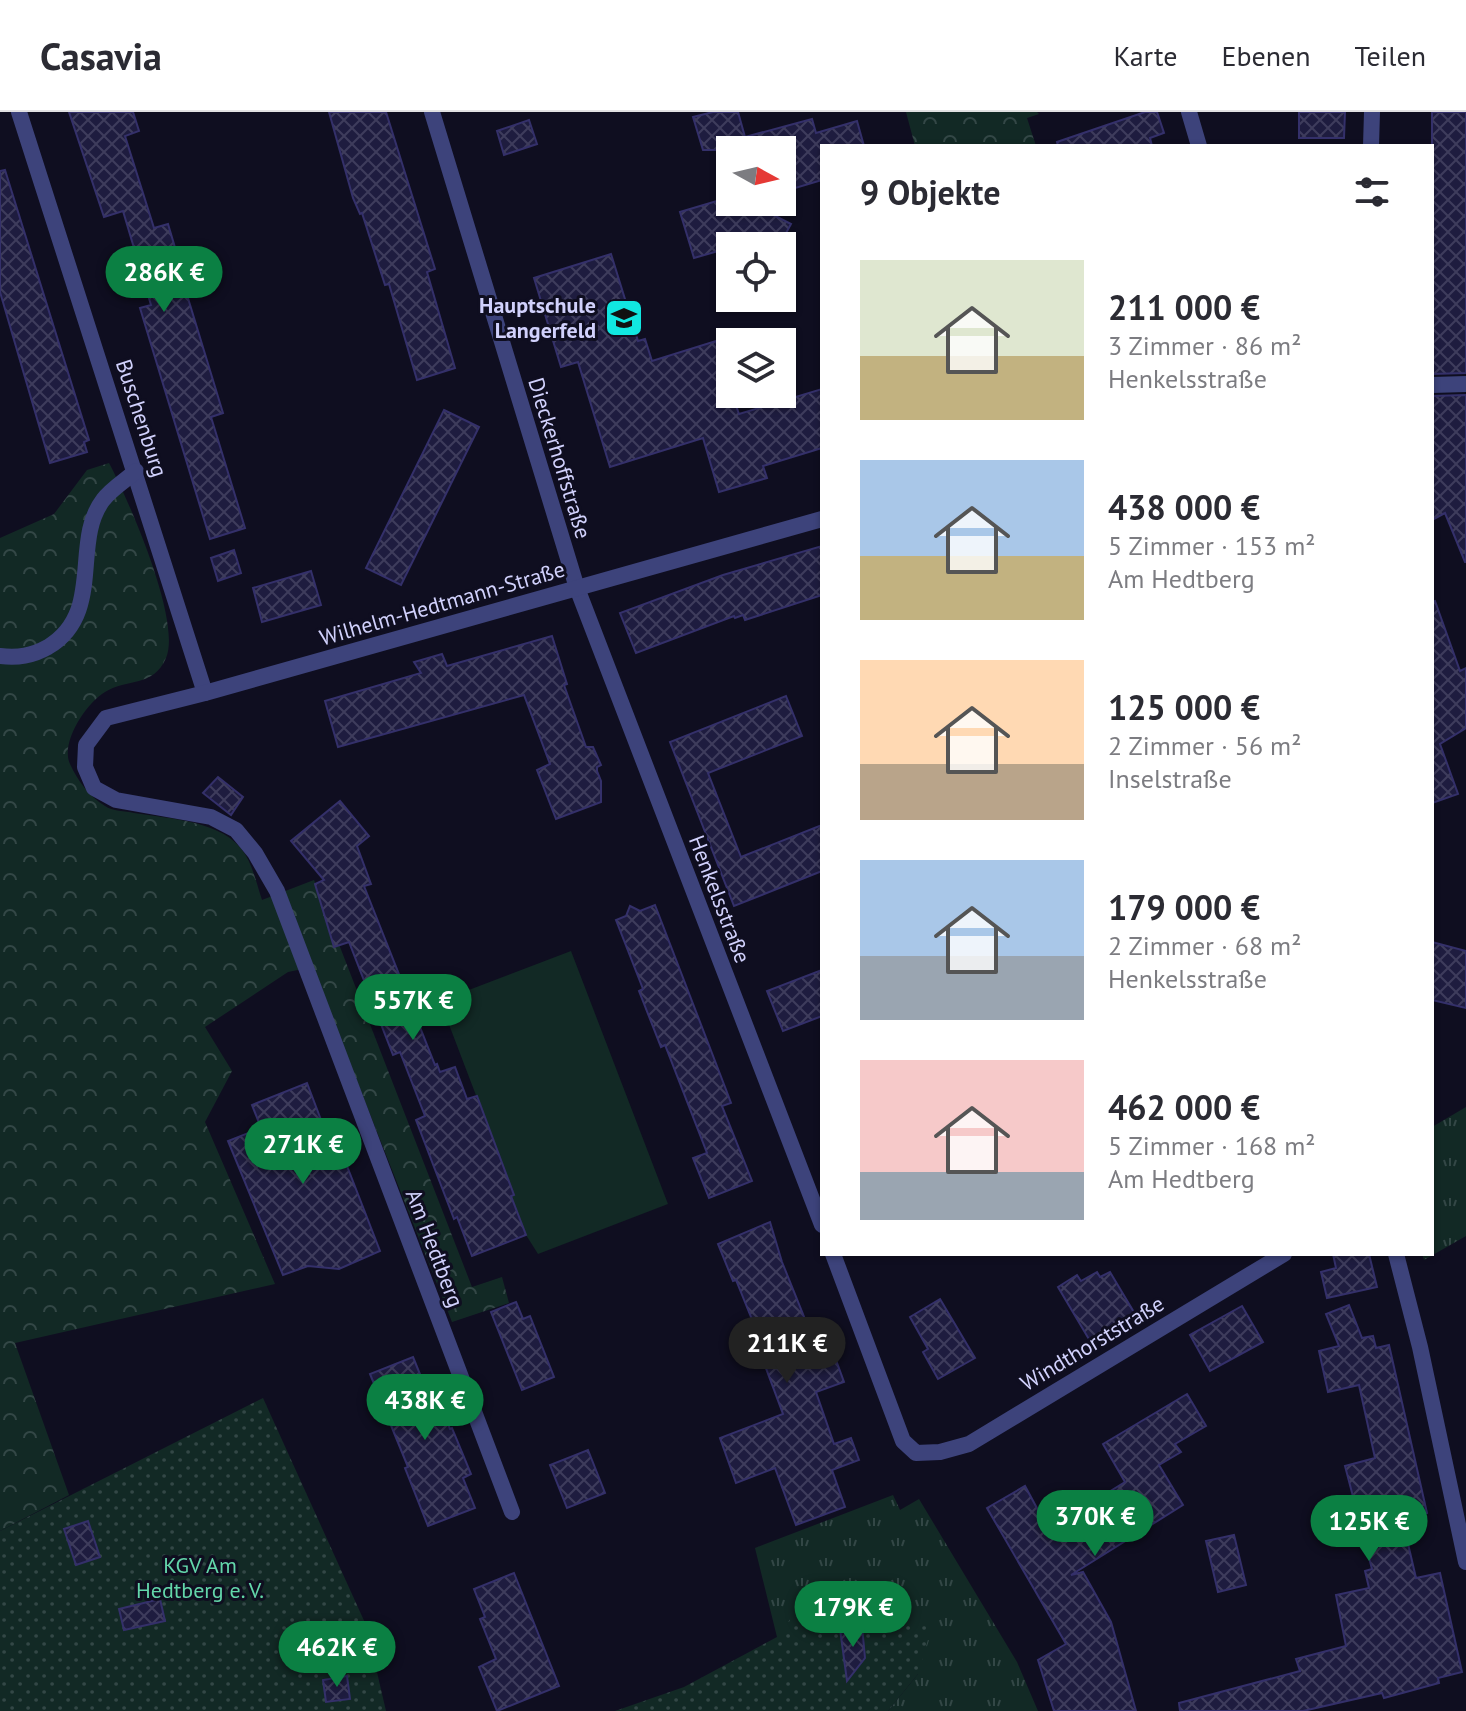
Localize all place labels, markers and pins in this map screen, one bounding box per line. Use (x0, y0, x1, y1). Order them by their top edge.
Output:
pin: 286K € (99, 246, 229, 314)
place label: Hauptschule Langerfeld (479, 291, 596, 344)
school or university icon: Hauptschule Langerfeld (603, 297, 645, 339)
pin: 557K € (348, 974, 478, 1042)
pin: 271K € (238, 1118, 368, 1186)
pin: 211K € (722, 1317, 852, 1385)
pin: 438K € (360, 1374, 490, 1442)
pin: 370K € (1030, 1490, 1160, 1558)
pin: 125K € (1304, 1495, 1434, 1563)
pin: 179K € (788, 1581, 918, 1649)
pin: 462K € (272, 1621, 402, 1689)

